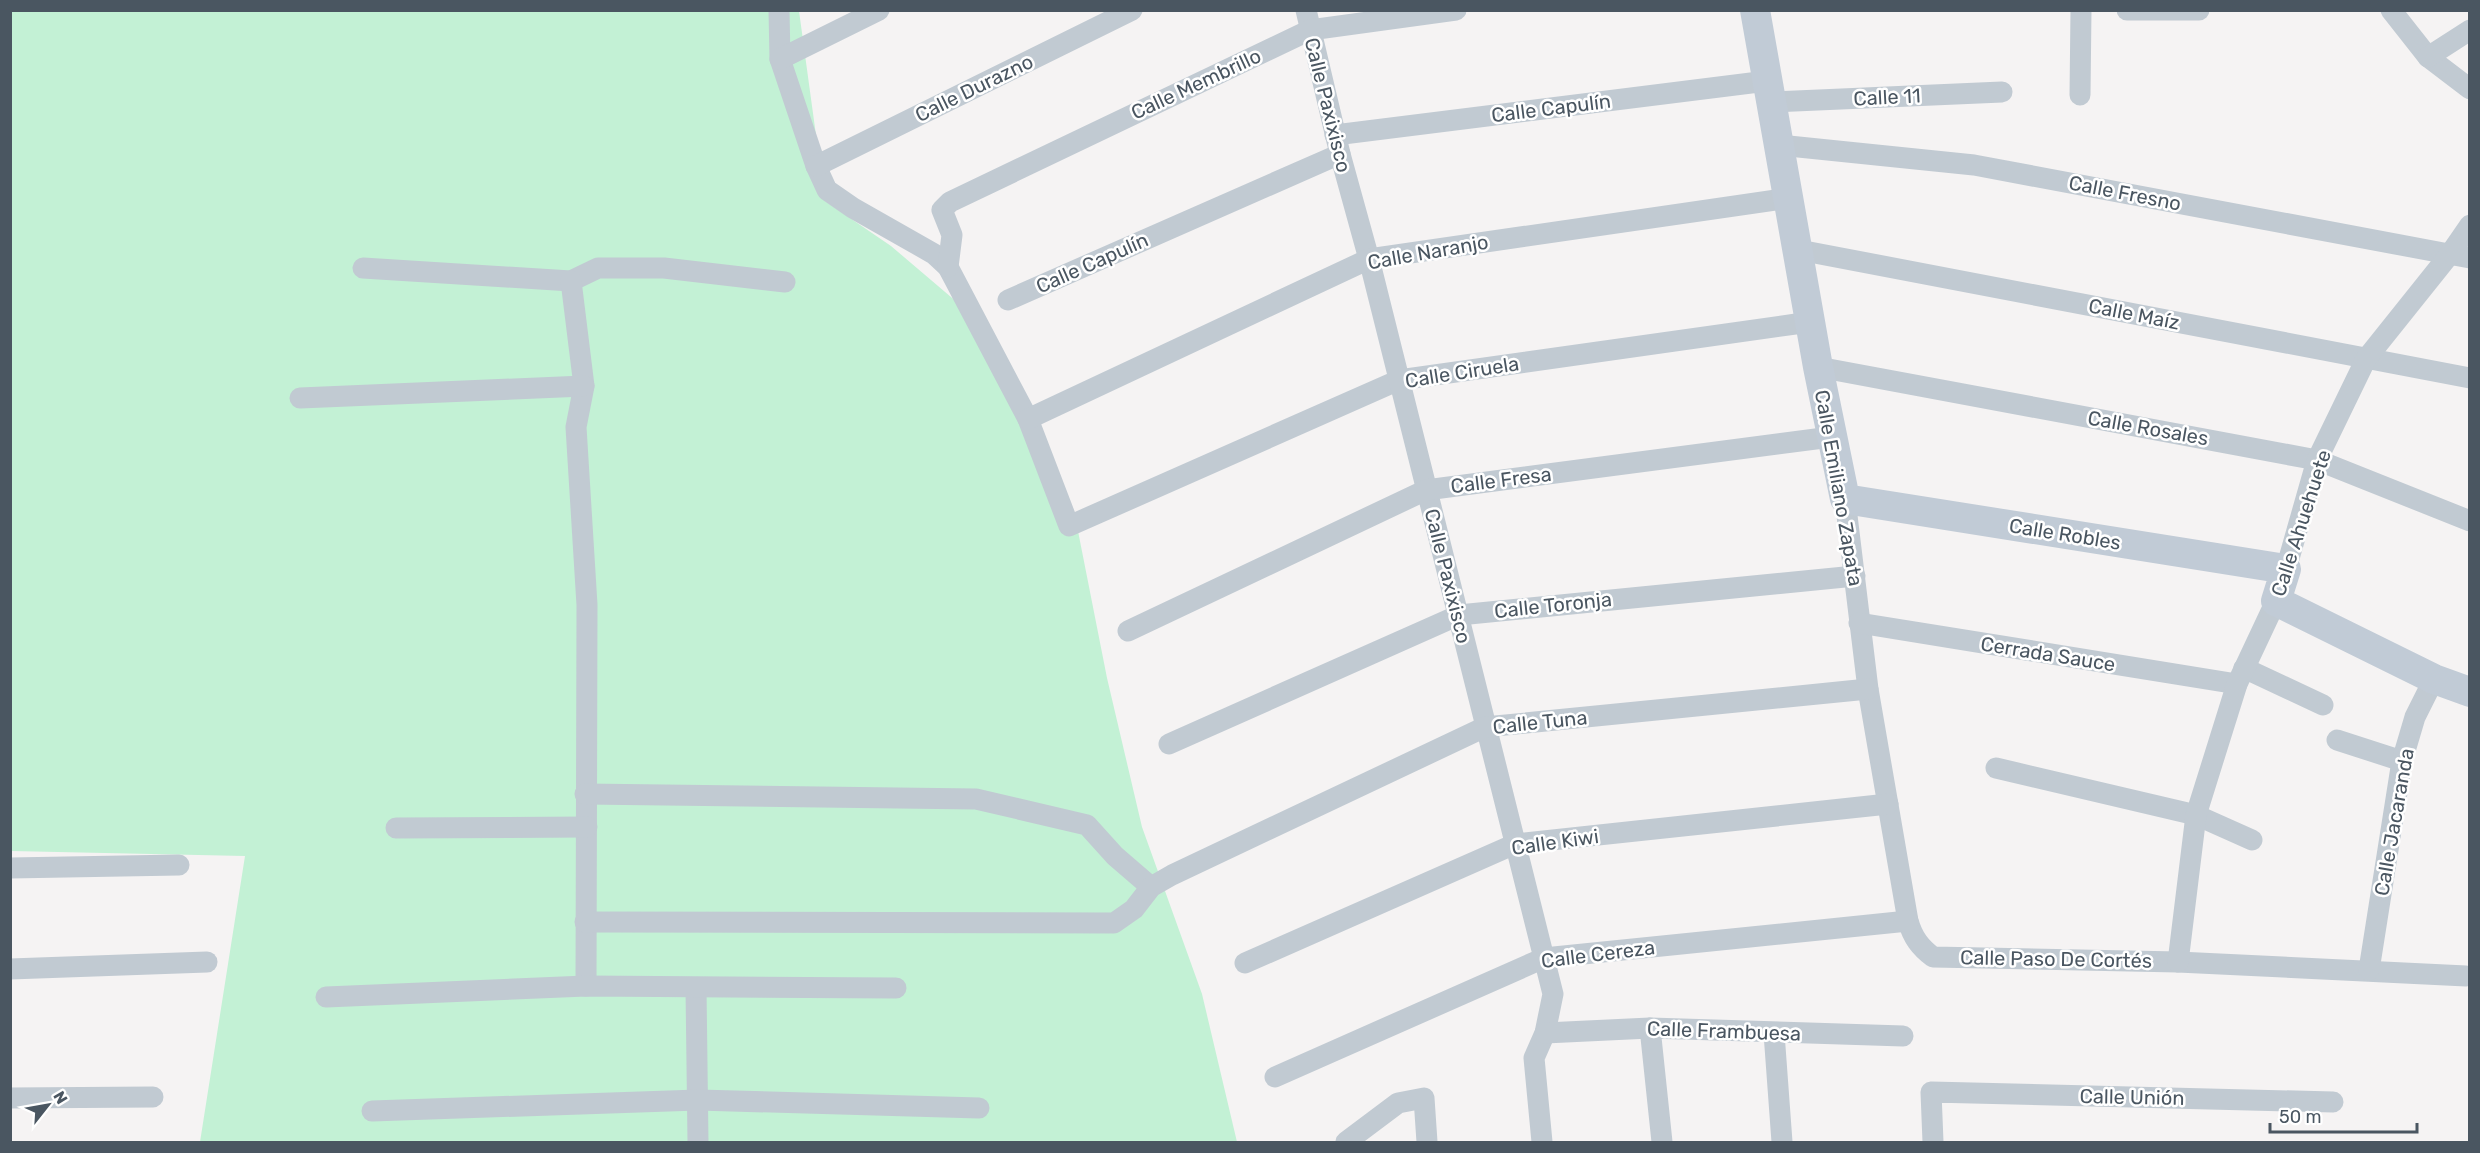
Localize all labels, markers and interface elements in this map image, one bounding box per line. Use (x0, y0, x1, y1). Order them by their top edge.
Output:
street label: Calle Paxixisco (1300, 35, 1356, 175)
street label: Calle Membrillo (1127, 43, 1265, 125)
street label: Calle Durazno (911, 49, 1037, 127)
street label: Calle 11 (1853, 83, 1921, 111)
street label: Calle Capulín (1490, 89, 1612, 127)
street label: Calle Fresno (2067, 170, 2183, 216)
street label: Calle Capulín (1032, 228, 1152, 298)
street label: Calle Naranjo (1366, 230, 1490, 274)
street label: Calle Maíz (2086, 293, 2182, 335)
street label: Calle Ciruela (1403, 351, 1521, 393)
street label: Calle Emiliano Zapata (1810, 388, 1868, 588)
street label: Calle Rosales (2086, 406, 2210, 450)
street label: Calle Ahuehuete (2266, 447, 2336, 599)
street label: Calle Fresa (1449, 462, 1553, 498)
street label: Calle Paxixisco (1420, 506, 1476, 646)
street label: Calle Robles (2007, 513, 2123, 555)
street label: Calle Toronja (1493, 587, 1613, 623)
street label: Cerrada Sauce (1979, 631, 2117, 677)
street label: Calle Tuna (1492, 705, 1588, 739)
street label: Calle Jacaranda (2369, 746, 2419, 898)
street label: Calle Kiwi (1510, 824, 1600, 860)
street label: Calle Cereza (1540, 935, 1656, 973)
street label: Calle Paso De Cortés (1960, 945, 2152, 973)
street label: Calle Frambuesa (1647, 1016, 1801, 1046)
north arrow (18, 1075, 78, 1135)
street label: Calle Unión (2079, 1084, 2185, 1110)
text: N (49, 1088, 72, 1107)
scale bar (2270, 1096, 2417, 1134)
text: 50 m (2279, 1106, 2322, 1128)

